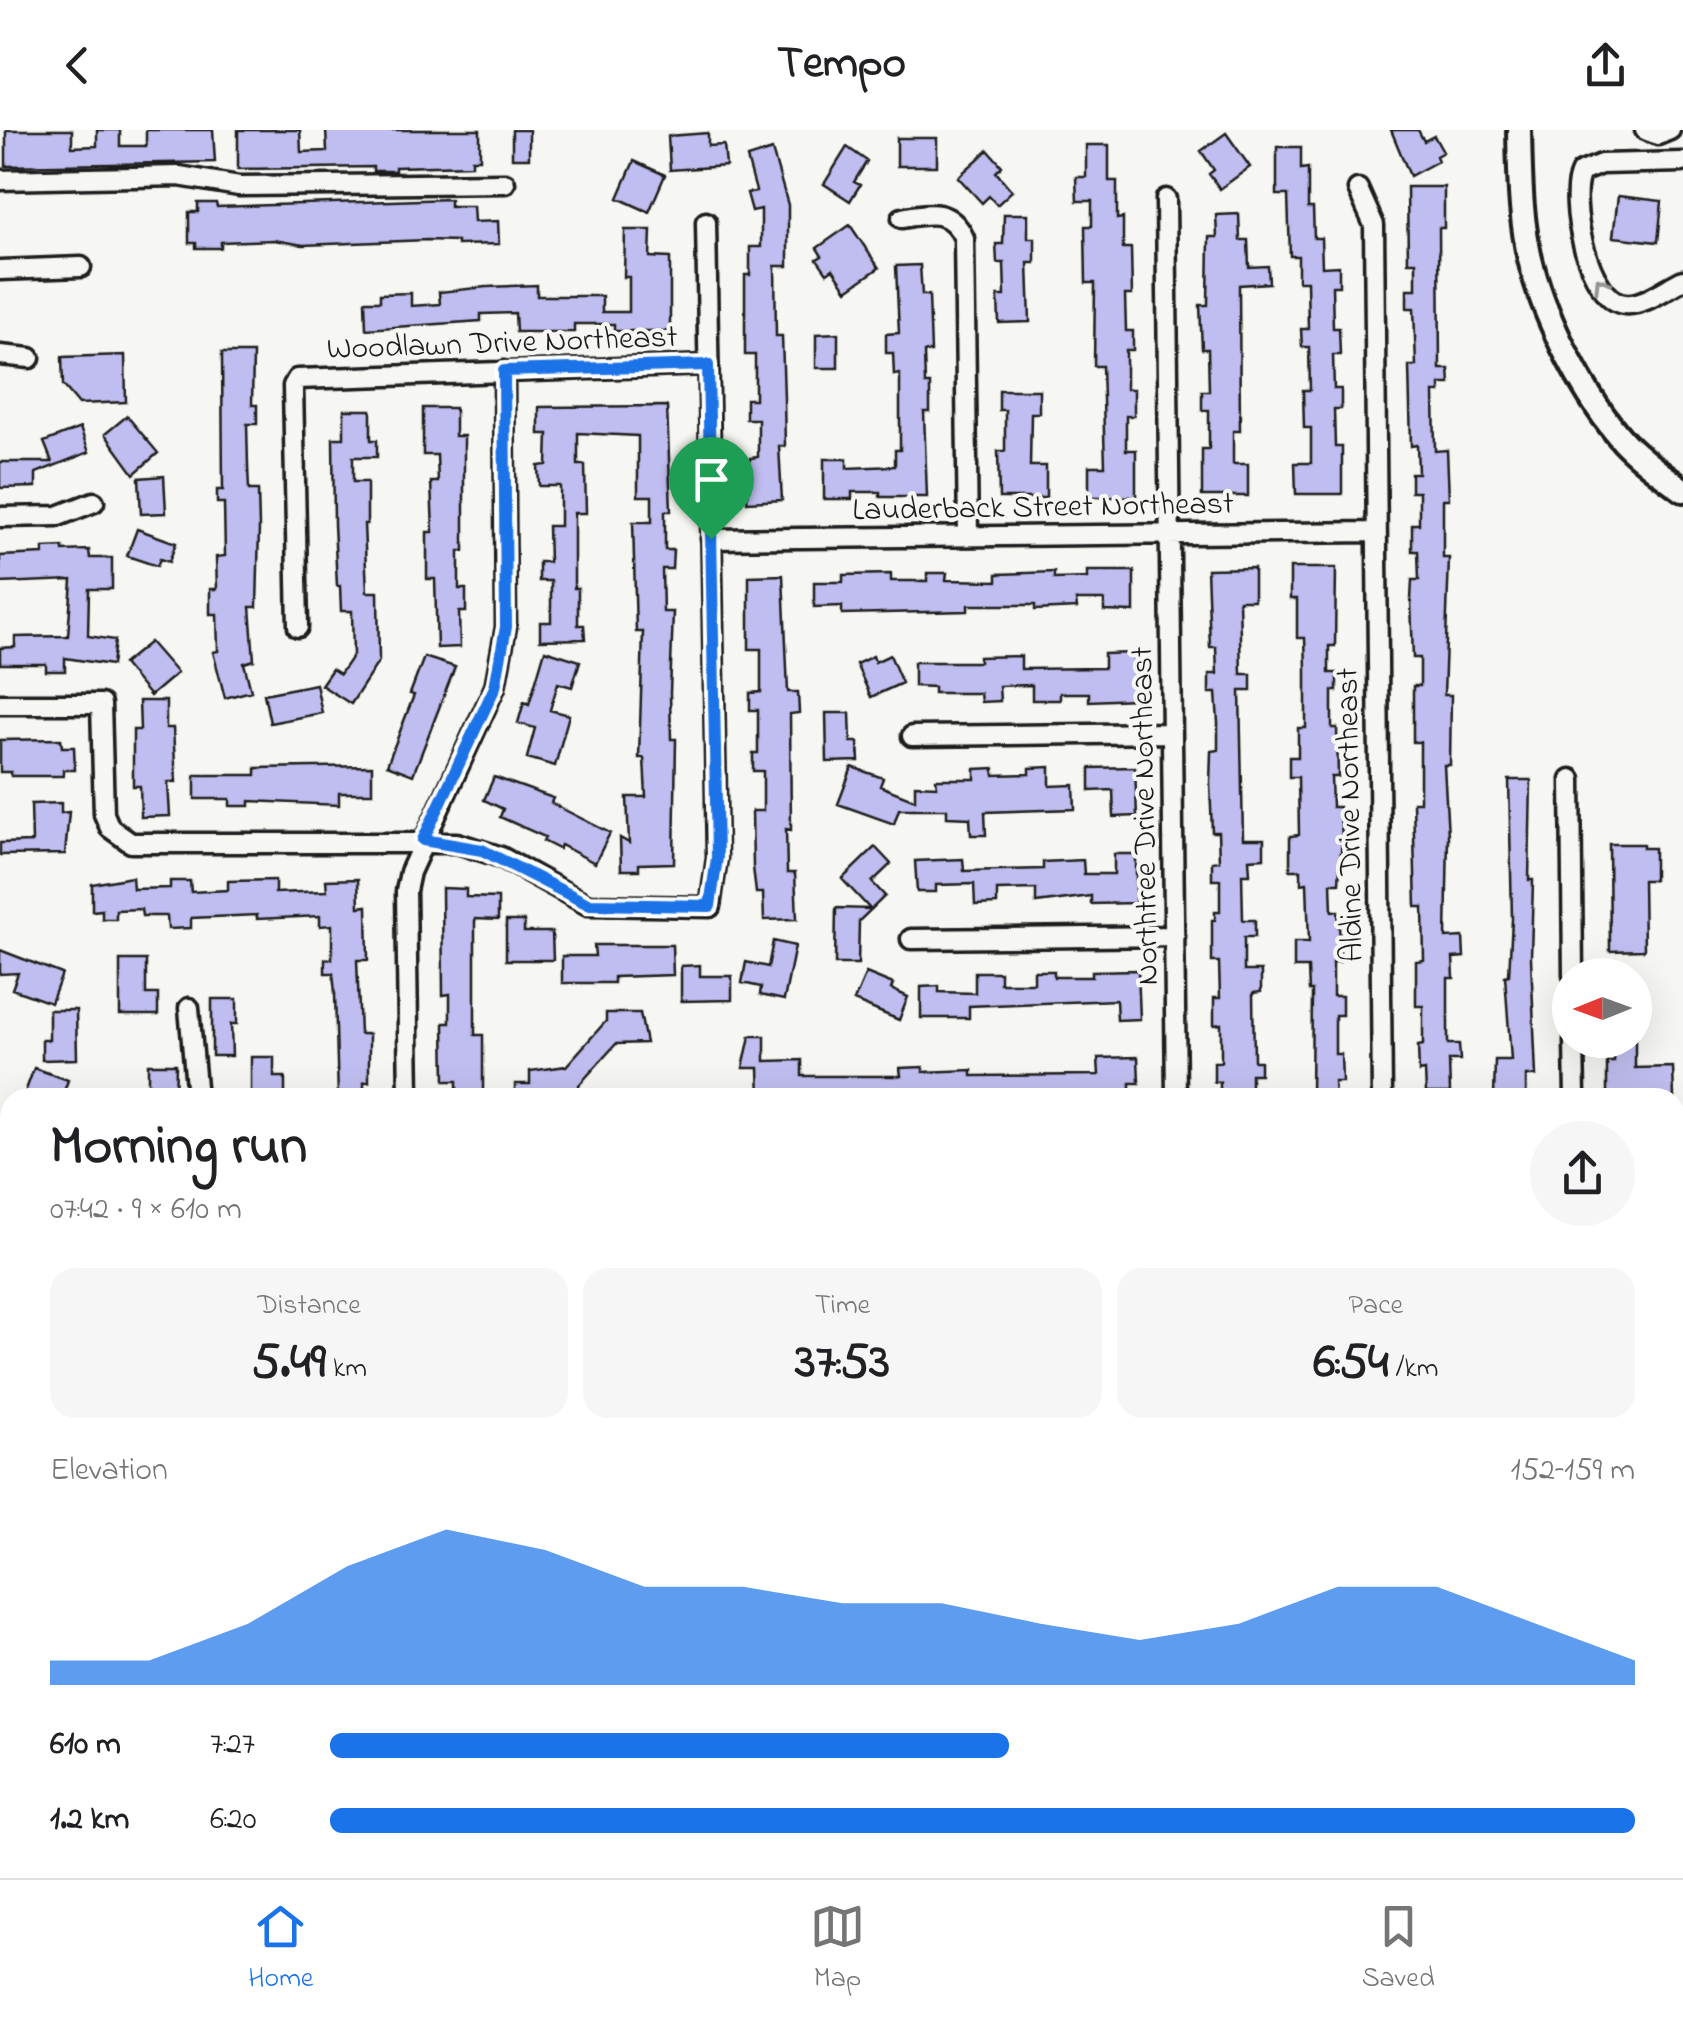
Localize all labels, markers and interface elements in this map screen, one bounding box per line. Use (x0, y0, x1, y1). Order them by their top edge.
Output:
text: Tempo (777, 32, 906, 98)
icon: back (50, 38, 105, 93)
icon: share (1578, 38, 1633, 93)
one-way arrow (1594, 276, 1613, 294)
street label: Woodlawn Drive Northeast (326, 315, 679, 374)
pin (669, 437, 754, 540)
icon: arrive (684, 452, 739, 507)
street label: Lauderback Street Northeast (852, 482, 1234, 535)
street label: Northtree Drive Northeast (1120, 646, 1173, 986)
street label: Aldine Drive Northeast (1325, 667, 1378, 963)
north arrow (1552, 958, 1652, 1058)
map controls (1552, 958, 1652, 1058)
text: Morning run (50, 1109, 307, 1189)
button: share (1530, 1121, 1635, 1226)
text: 07:42 · 9 × 610 m (50, 1187, 242, 1234)
text: Distance (258, 1286, 361, 1327)
text: Time (815, 1286, 870, 1327)
text: Pace (1349, 1286, 1403, 1327)
text: 5.49 (251, 1327, 326, 1400)
text: 37:53 (795, 1327, 890, 1400)
text: 6:54 (1313, 1327, 1389, 1400)
text: km (326, 1349, 367, 1390)
text: /km (1389, 1349, 1438, 1390)
text: Elevation (50, 1448, 168, 1495)
text: 152–159 m (1510, 1448, 1635, 1495)
text: 610 m (50, 1722, 121, 1769)
text: 7:27 (210, 1722, 255, 1769)
text: 1.2 km (50, 1797, 129, 1844)
text: 6:20 (210, 1797, 257, 1844)
tab: Home (248, 1899, 313, 2000)
tab: Map (810, 1899, 865, 2000)
tab: Saved (1362, 1899, 1435, 2000)

